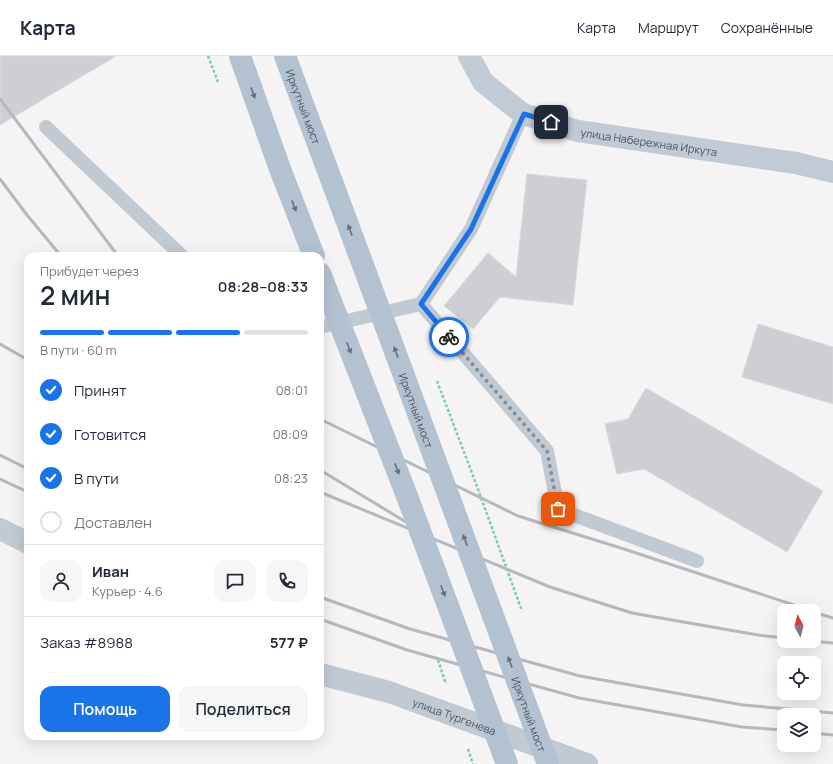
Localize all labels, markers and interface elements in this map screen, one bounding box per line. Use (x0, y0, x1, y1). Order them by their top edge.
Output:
text: Карта (20, 15, 76, 41)
text: Карта (577, 18, 616, 37)
text: Маршрут (638, 18, 699, 37)
text: Сохранённые (721, 18, 813, 37)
street label: Иркутный мост (283, 67, 325, 147)
one-way arrow (250, 87, 256, 99)
pin (534, 105, 568, 139)
icon: home (540, 111, 562, 133)
street label: улица Набережная Иркута (580, 124, 718, 159)
one-way arrow (291, 200, 297, 212)
one-way arrow (347, 224, 353, 236)
text: Прибудет через (40, 262, 139, 280)
text: 08:28–08:33 (218, 276, 308, 297)
text: 2 мин (40, 277, 110, 313)
courier (429, 317, 469, 357)
icon: bike (438, 326, 460, 348)
text: В пути · 60 m (40, 341, 117, 359)
one-way arrow (347, 342, 353, 354)
one-way arrow (392, 346, 398, 358)
street label: Иркутный мост (396, 371, 438, 450)
icon: check (40, 379, 62, 401)
text: Принят (74, 380, 127, 401)
text: 08:01 (276, 381, 308, 399)
icon: check (40, 423, 62, 445)
text: Готовится (74, 424, 146, 445)
text: 08:09 (273, 425, 308, 443)
one-way arrow (394, 464, 400, 476)
icon: check (40, 467, 62, 489)
text: В пути (74, 468, 119, 489)
text: 08:23 (274, 469, 308, 487)
pin (541, 492, 575, 526)
icon: bag (547, 498, 569, 520)
text: Доставлен (74, 512, 152, 533)
one-way arrow (462, 533, 468, 545)
button: person (40, 560, 82, 602)
button: chat (214, 560, 256, 602)
button: phone (266, 560, 308, 602)
text: Иван (92, 561, 129, 582)
text: Курьер · 4.6 (92, 582, 163, 600)
one-way arrow (440, 585, 446, 597)
north arrow (777, 604, 821, 648)
map controls (777, 604, 821, 752)
text: Заказ #8988 (40, 632, 133, 653)
text: 577 ₽ (270, 632, 308, 653)
one-way arrow (507, 655, 513, 667)
button: locate (777, 656, 821, 700)
street label: Иркутный мост (509, 674, 550, 754)
button: Помощь (40, 686, 170, 732)
button: Поделиться (178, 686, 308, 732)
street label: улица Тургенева (411, 694, 498, 738)
button: layers (777, 708, 821, 752)

